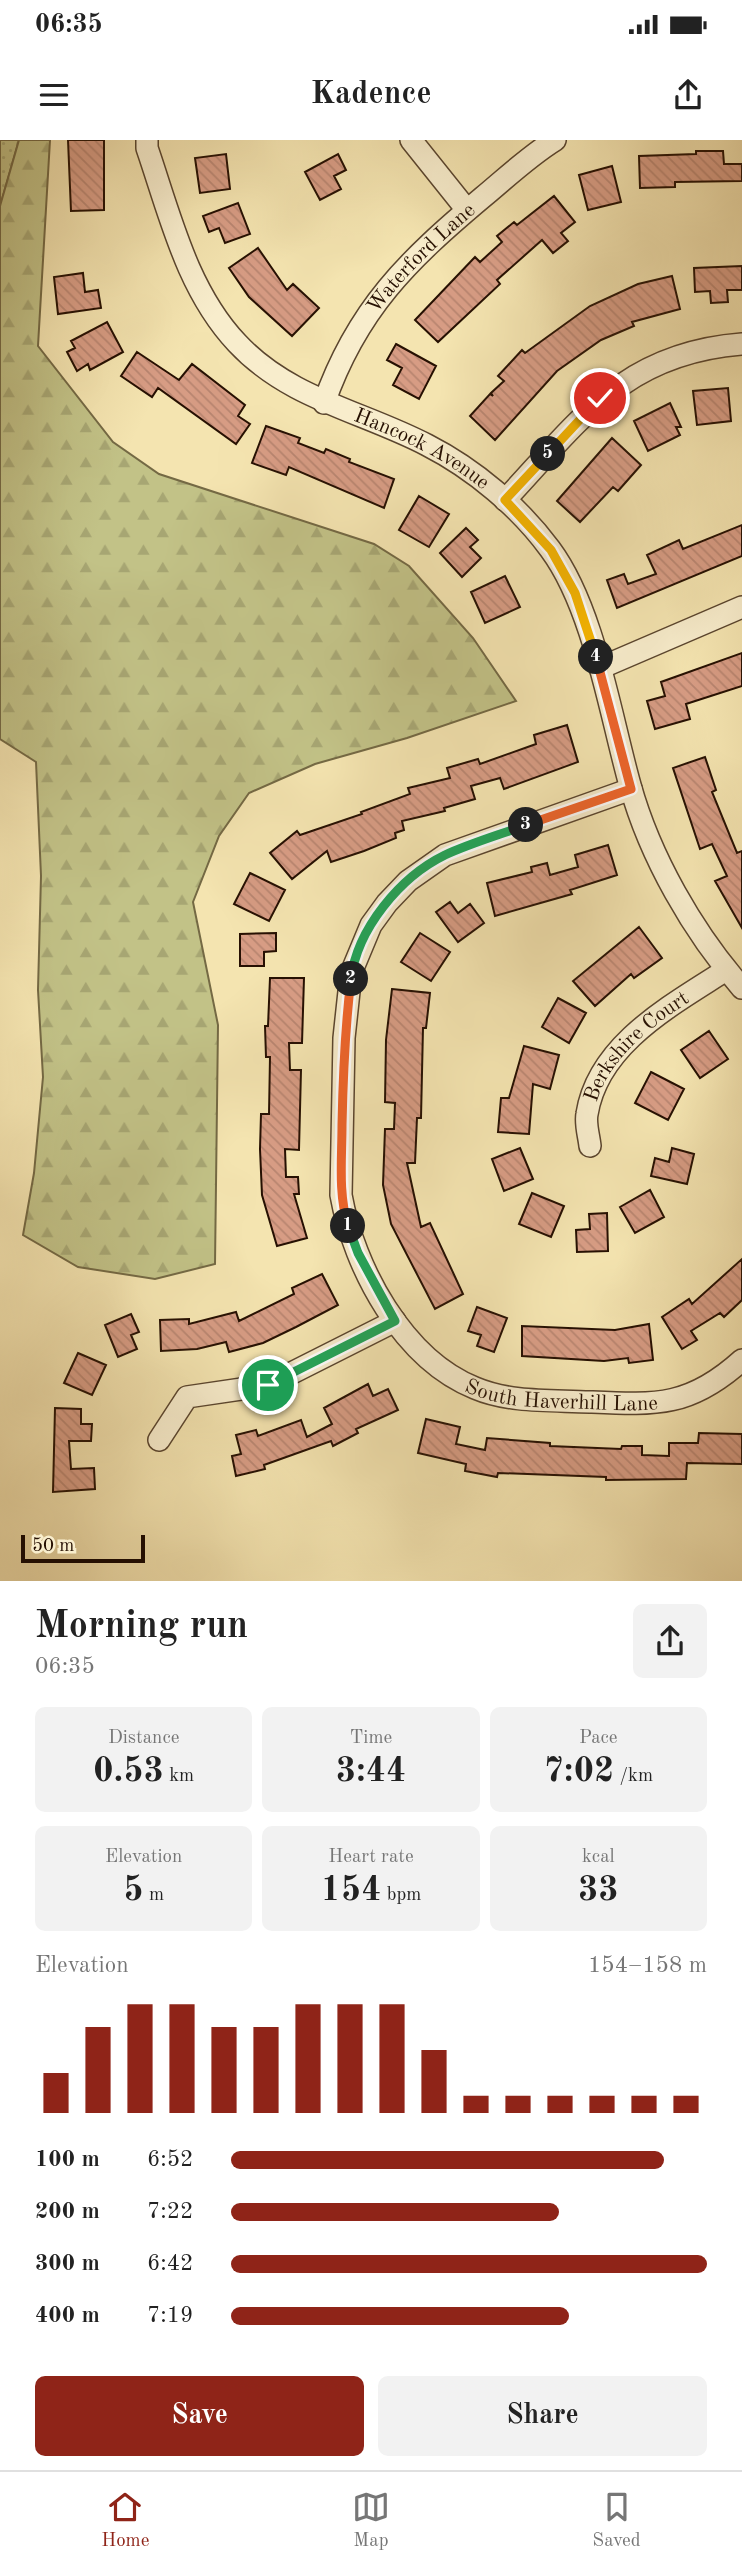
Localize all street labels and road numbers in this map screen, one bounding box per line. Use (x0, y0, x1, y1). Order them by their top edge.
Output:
street label: Waterford Lane (364, 200, 480, 317)
street label: Hancock Avenue (351, 405, 493, 494)
street label: Berkshire Court (581, 988, 693, 1104)
street label: South Haverhill Lane (462, 1376, 659, 1415)

